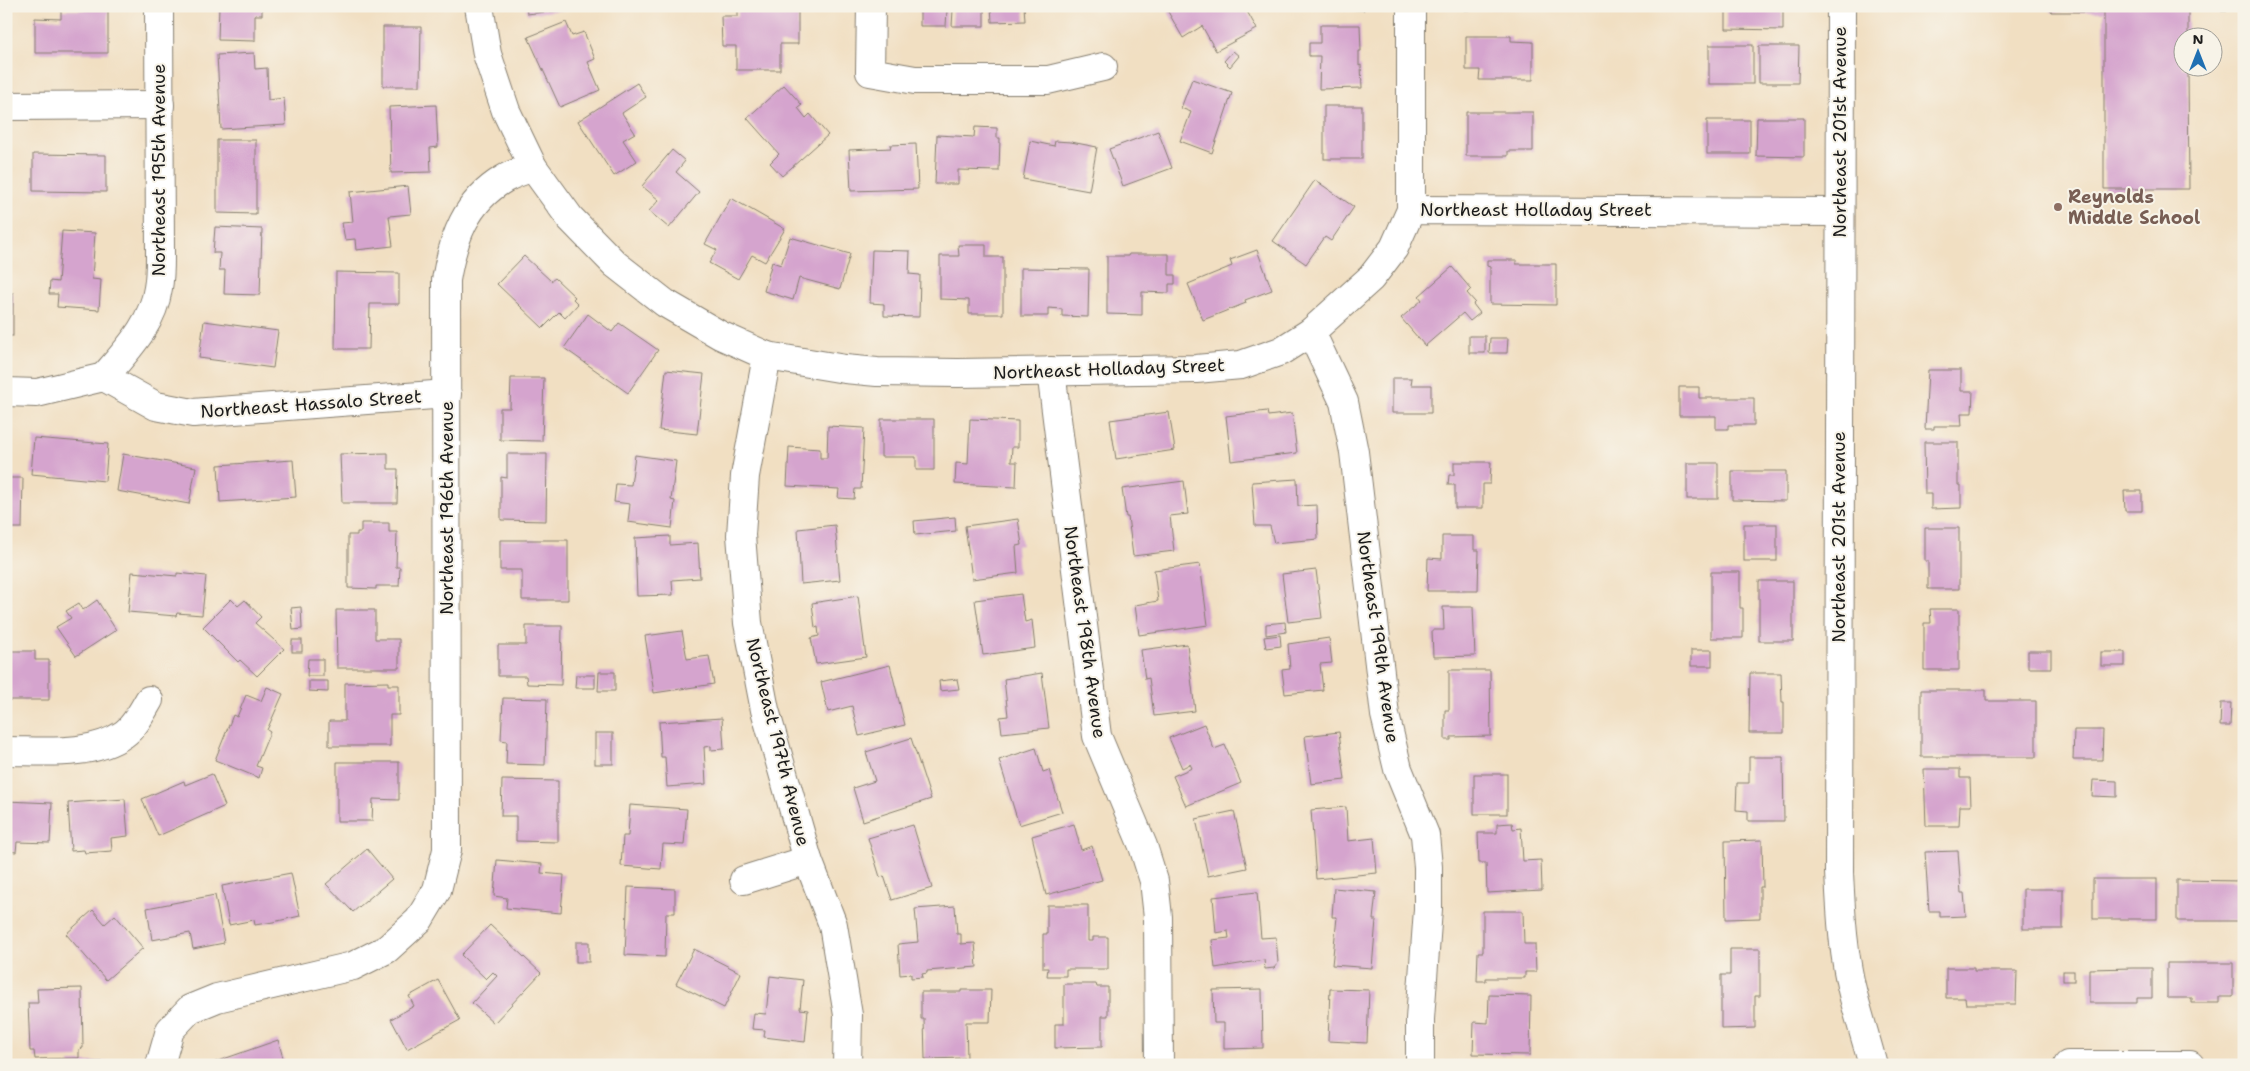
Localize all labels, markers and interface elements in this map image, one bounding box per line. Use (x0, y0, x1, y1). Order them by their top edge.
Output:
street label: Northeast 201st Avenue (1828, 26, 1852, 238)
north arrow (2172, 28, 2222, 78)
text: N (2192, 30, 2204, 48)
street label: Northeast 195th Avenue (147, 63, 171, 277)
place label: Reynolds Middle School (2068, 185, 2200, 230)
street label: Northeast Holladay Street (1420, 198, 1652, 222)
marker: Reynolds Middle School (2052, 201, 2064, 213)
street label: Northeast Holladay Street (993, 353, 1225, 385)
street label: Northeast Hassalo Street (199, 384, 423, 424)
street label: Northeast 196th Avenue (435, 401, 459, 615)
street label: Northeast 201st Avenue (1827, 431, 1851, 643)
street label: Northeast 198th Avenue (1058, 524, 1112, 740)
street label: Northeast 199th Avenue (1351, 529, 1405, 745)
street label: Northeast 197th Avenue (741, 635, 815, 849)

